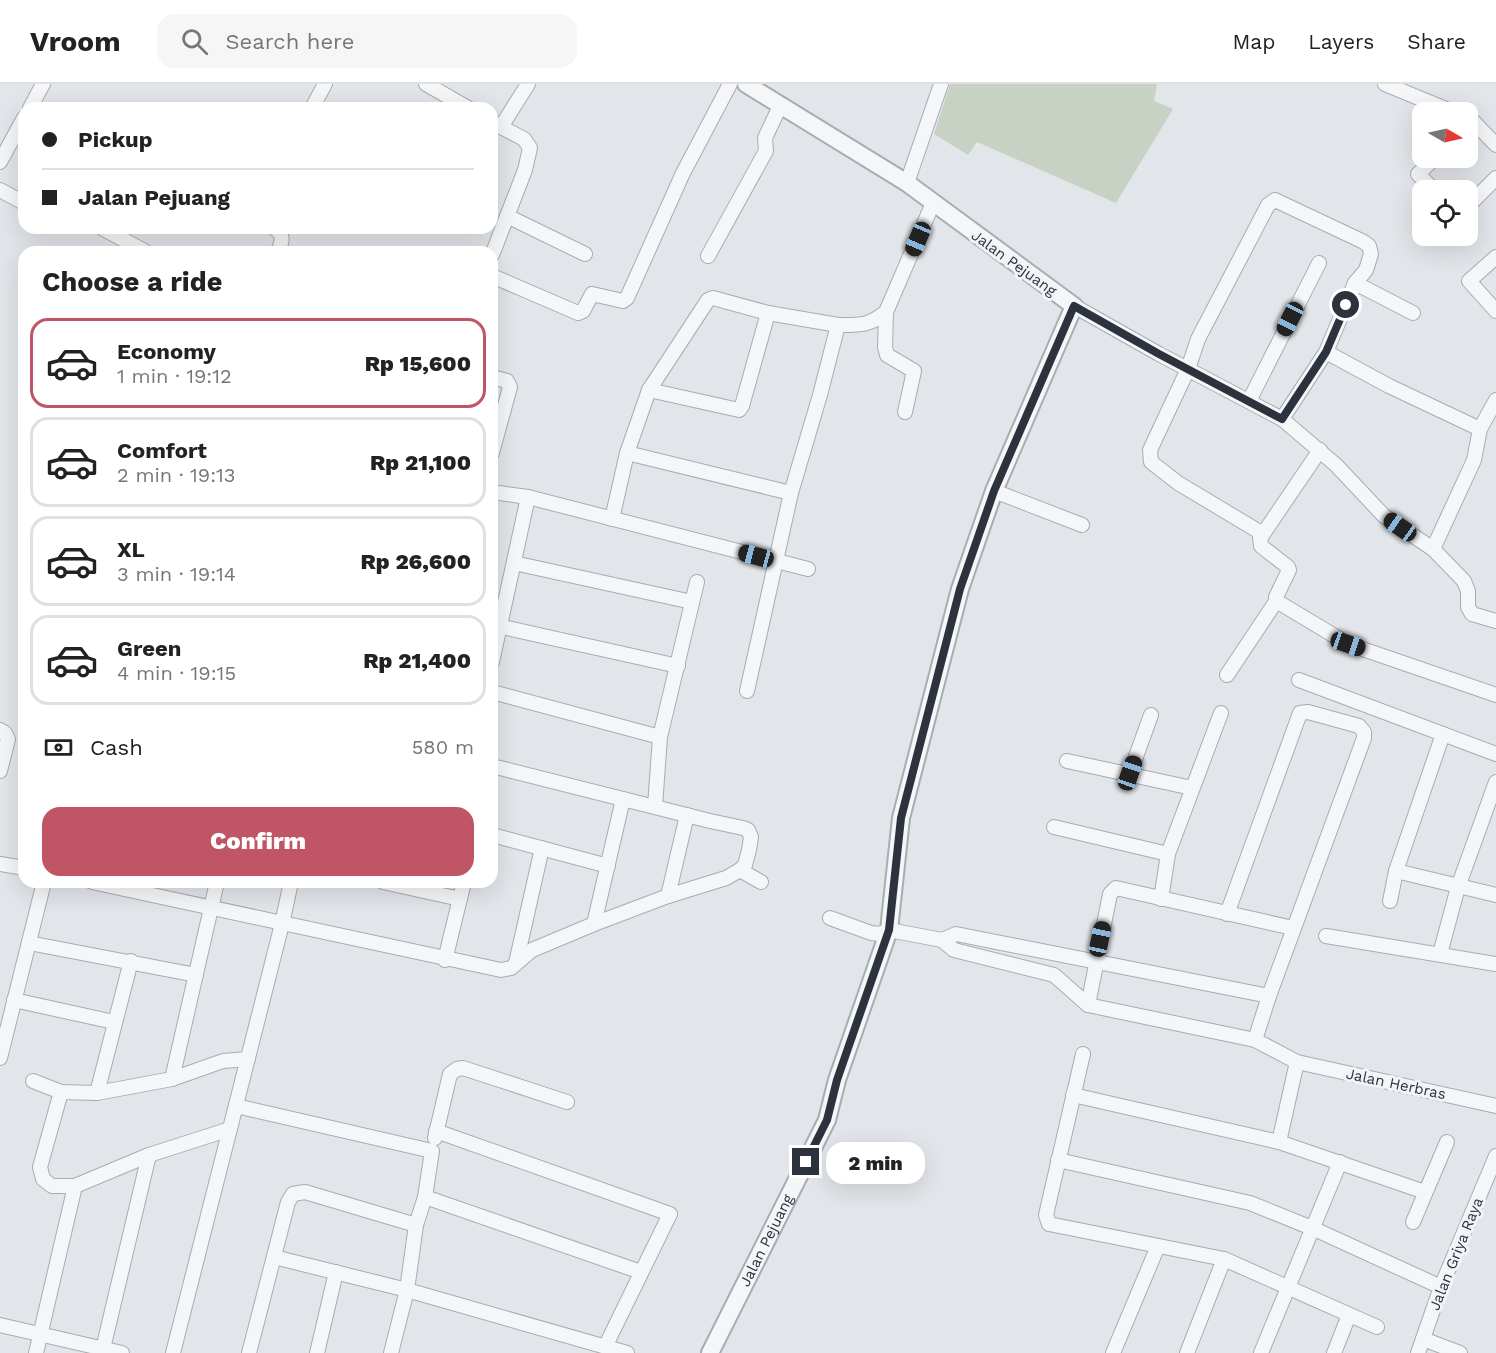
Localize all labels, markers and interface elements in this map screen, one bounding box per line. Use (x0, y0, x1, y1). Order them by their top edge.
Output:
search box (157, 14, 577, 68)
text: Vroom (30, 25, 121, 58)
icon: search (178, 25, 211, 58)
text: Search here (226, 29, 354, 54)
text: Map (1232, 29, 1275, 54)
text: Layers (1308, 29, 1374, 54)
text: Share (1407, 29, 1466, 54)
north arrow (1412, 102, 1478, 168)
map controls (1412, 102, 1478, 246)
text: Pickup (78, 127, 153, 152)
button: locate (1412, 180, 1478, 246)
text: Jalan Pejuang (78, 185, 230, 210)
car (903, 219, 933, 259)
street label: Jalan Pejuang (968, 226, 1060, 300)
text: Choose a ride (42, 266, 222, 298)
route start (1332, 291, 1359, 318)
car (1274, 299, 1306, 339)
icon: car (45, 336, 99, 390)
text: Economy (117, 339, 216, 364)
text: Rp 15,600 (365, 351, 471, 376)
text: 1 min · 19:12 (117, 364, 232, 388)
icon: car (45, 435, 99, 489)
text: Comfort (117, 438, 207, 463)
text: Rp 21,100 (370, 450, 471, 475)
text: 2 min · 19:13 (117, 463, 236, 487)
car (1380, 509, 1420, 545)
icon: car (45, 534, 99, 588)
text: XL (117, 537, 145, 562)
car (736, 543, 776, 569)
text: Rp 26,600 (360, 549, 471, 574)
text: 3 min · 19:14 (117, 562, 236, 586)
car (1328, 630, 1368, 658)
icon: car (45, 633, 99, 687)
text: Green (117, 636, 181, 661)
text: Rp 21,400 (363, 648, 471, 673)
text: 4 min · 19:15 (117, 661, 236, 685)
icon: cash (42, 731, 75, 764)
text: Cash (90, 735, 143, 760)
text: 580 m (412, 735, 474, 759)
car (1116, 753, 1144, 793)
button: Confirm (42, 807, 474, 876)
car (1087, 920, 1113, 958)
street label: Jalan Herbras (1344, 1065, 1448, 1103)
callout: 2 min (827, 1141, 926, 1183)
route end (792, 1148, 819, 1175)
text: 2 min (848, 1151, 903, 1175)
street label: Jalan Pejuang (736, 1191, 797, 1290)
street label: Jalan Griya Raya (1425, 1195, 1487, 1313)

